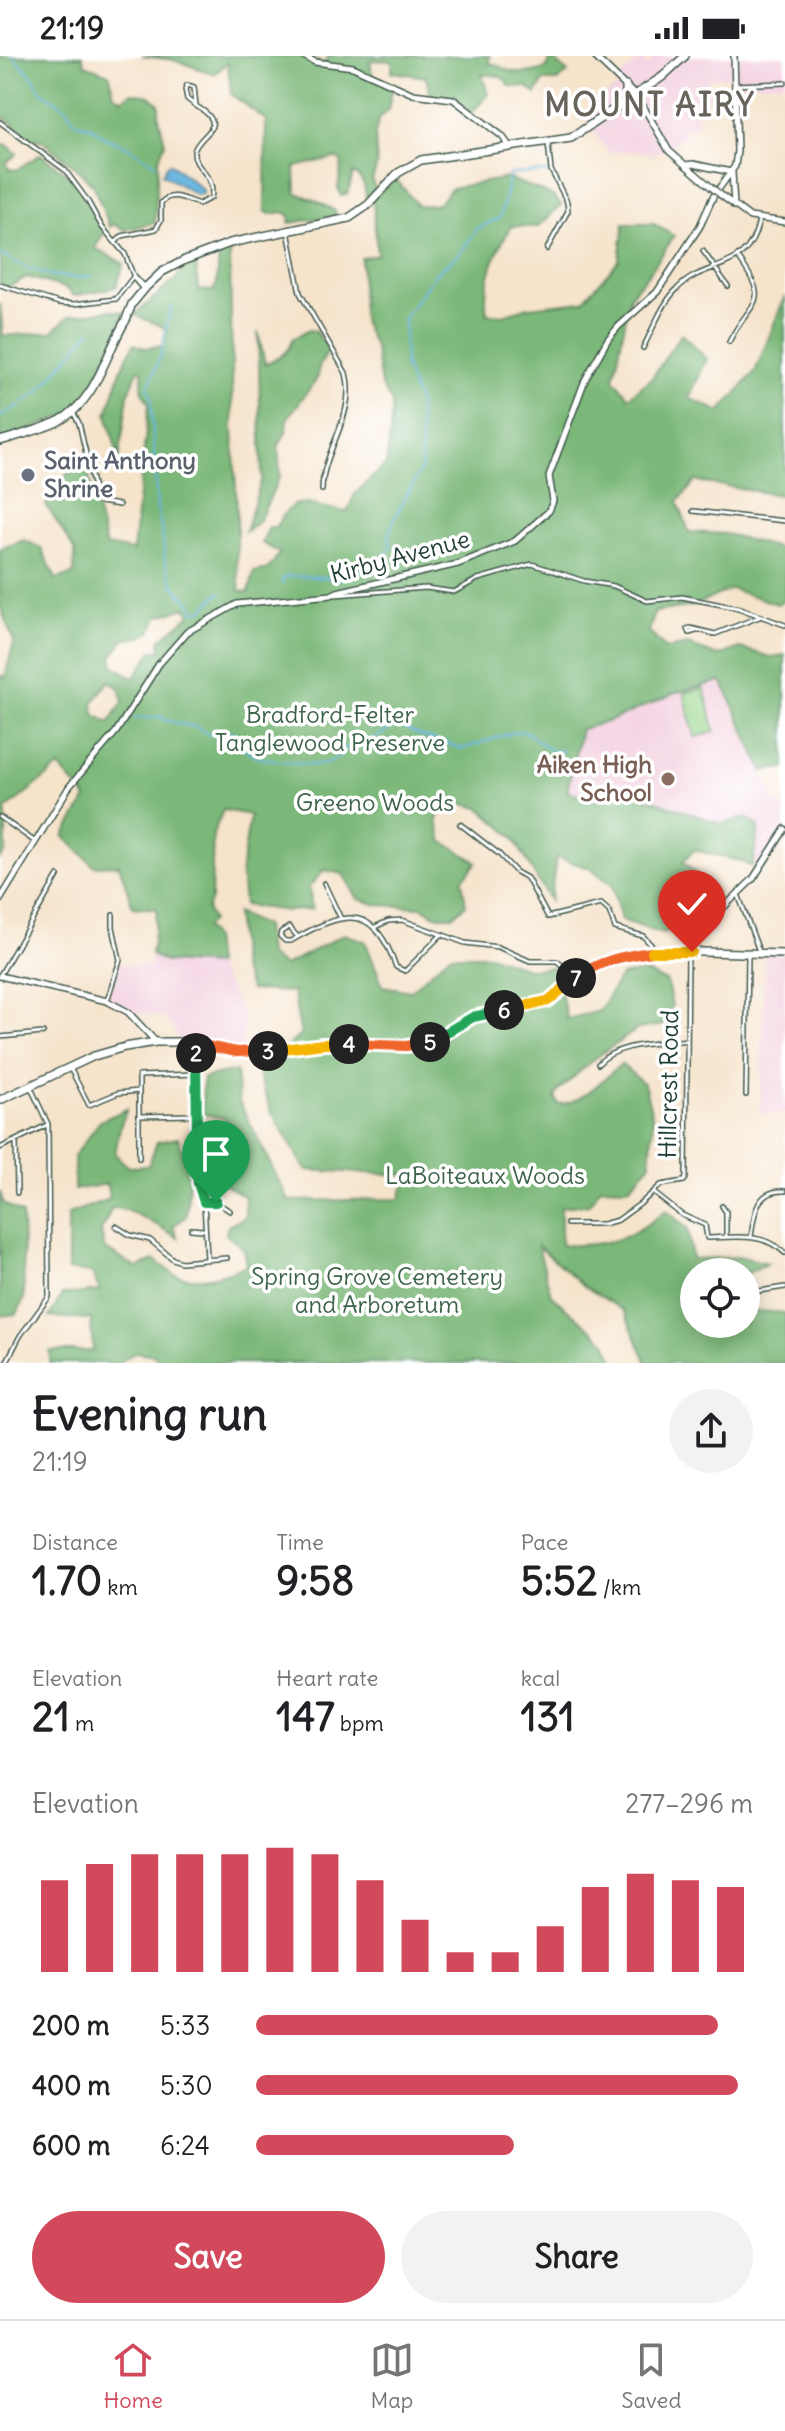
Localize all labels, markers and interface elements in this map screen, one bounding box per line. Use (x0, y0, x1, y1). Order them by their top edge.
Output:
text: 21:19 (40, 9, 104, 47)
district label: MOUNT AIRY (544, 84, 756, 125)
place label: Saint Anthony Shrine (44, 445, 196, 503)
marker: Saint Anthony Shrine (19, 466, 37, 484)
street label: Kirby Avenue (327, 523, 473, 589)
park label: Bradford-Felter Tanglewood Preserve (215, 699, 445, 757)
place label: Aiken High School (537, 749, 652, 807)
marker: Aiken High School (659, 770, 677, 788)
park label: Greeno Woods (296, 787, 454, 817)
pin (658, 870, 726, 952)
icon: check (670, 882, 714, 926)
pin: 7 (556, 958, 596, 998)
text: 7 (571, 964, 581, 992)
pin: 6 (484, 990, 524, 1030)
text: 6 (498, 996, 510, 1024)
street label: Hillcrest Road (652, 1009, 684, 1159)
pin: 5 (410, 1022, 450, 1062)
pin: 4 (329, 1024, 369, 1064)
text: 5 (424, 1028, 436, 1056)
text: 4 (343, 1030, 355, 1058)
pin: 3 (248, 1031, 288, 1071)
pin: 2 (176, 1033, 216, 1073)
text: 3 (262, 1037, 274, 1065)
text: 2 (190, 1039, 202, 1067)
pin (182, 1120, 250, 1202)
icon: arrive (194, 1132, 238, 1176)
park label: LaBoiteaux Woods (385, 1160, 585, 1190)
map controls (680, 1258, 760, 1338)
button: locate (680, 1258, 760, 1338)
park label: Spring Grove Cemetery and Arboretum (251, 1261, 503, 1319)
text: Evening run (32, 1387, 267, 1442)
button: share (669, 1389, 753, 1473)
text: 21:19 (32, 1445, 88, 1478)
text: Distance (32, 1528, 118, 1556)
text: Time (276, 1528, 324, 1556)
text: Pace (521, 1528, 568, 1556)
text: 1.70 (32, 1556, 102, 1606)
text: 9:58 (276, 1556, 354, 1606)
text: 5:52 (521, 1556, 598, 1606)
text: km (102, 1573, 138, 1601)
text: /km (598, 1573, 641, 1601)
text: Elevation (32, 1664, 122, 1692)
text: Heart rate (276, 1664, 378, 1692)
text: kcal (521, 1664, 560, 1692)
text: 21 (32, 1692, 70, 1742)
text: 147 (276, 1692, 335, 1742)
text: 131 (521, 1692, 575, 1742)
text: m (70, 1709, 94, 1737)
text: bpm (335, 1709, 384, 1737)
text: Elevation (32, 1787, 139, 1820)
text: 277–296 m (625, 1787, 753, 1820)
text: 200 m (32, 2009, 109, 2042)
text: 5:33 (160, 2009, 210, 2042)
text: 400 m (32, 2069, 110, 2102)
text: 5:30 (160, 2069, 213, 2102)
text: 600 m (32, 2129, 110, 2162)
text: 6:24 (160, 2129, 210, 2162)
button: Save (32, 2211, 385, 2303)
button: Share (401, 2211, 753, 2303)
tab: Home (104, 2338, 163, 2414)
tab: Map (370, 2338, 414, 2414)
tab: Saved (621, 2338, 681, 2414)

